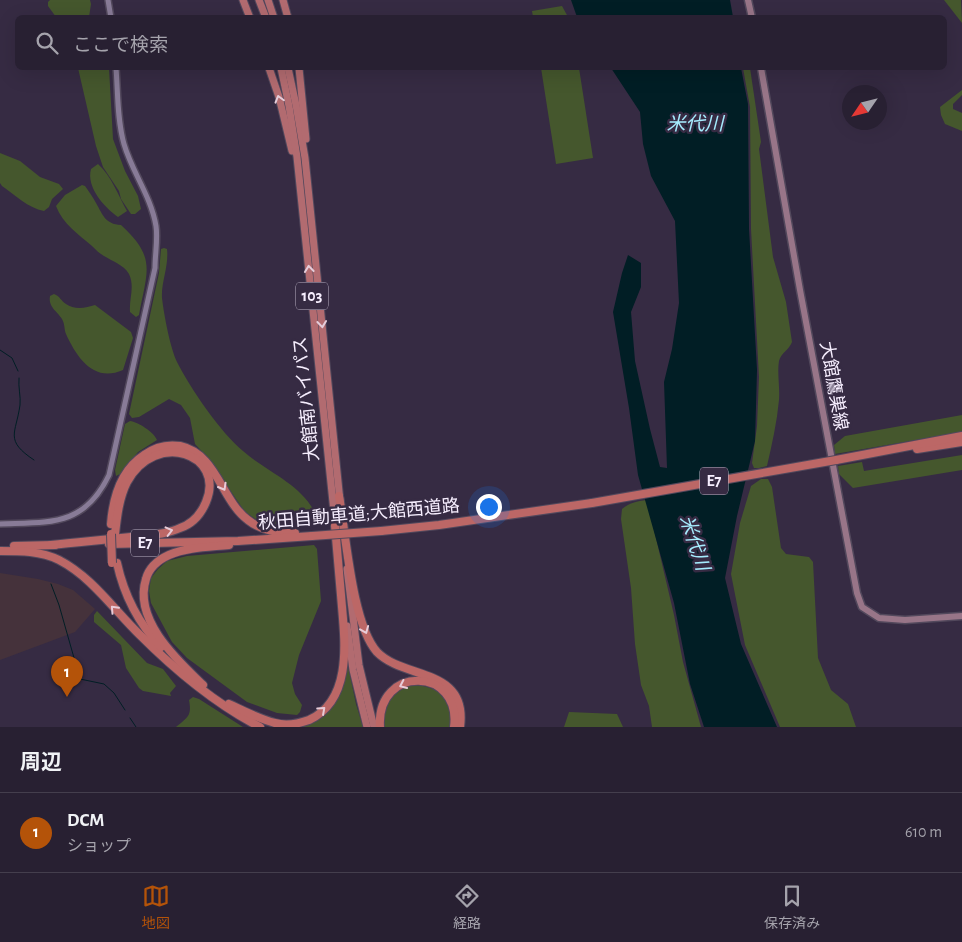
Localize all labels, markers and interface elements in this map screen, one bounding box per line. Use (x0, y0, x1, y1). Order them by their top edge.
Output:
search box (15, 15, 947, 70)
icon: search (33, 29, 61, 57)
text: ここで検索 (73, 36, 168, 55)
north arrow (842, 85, 887, 130)
one-way arrow (274, 95, 285, 104)
water label: 米代川 (666, 114, 725, 134)
one-way arrow (304, 264, 315, 272)
road number: 103 (296, 282, 328, 310)
one-way arrow (316, 320, 327, 328)
street label: 大館南バイパス (290, 336, 323, 463)
street label: 大館鷹巣線 (816, 340, 852, 432)
road number: E7 (700, 468, 728, 494)
one-way arrow (216, 482, 226, 491)
your location (476, 494, 502, 520)
street label: 秋田自動車道;大館西道路 (257, 495, 460, 533)
water label: 米代川 (676, 513, 713, 575)
one-way arrow (165, 526, 174, 537)
road number: E7 (131, 530, 159, 556)
one-way arrow (111, 605, 120, 614)
one-way arrow (359, 625, 369, 634)
pin: 1 (51, 656, 83, 697)
one-way arrow (399, 678, 408, 688)
one-way arrow (317, 707, 326, 716)
text: 周辺 (20, 752, 62, 773)
text: DCM (67, 811, 104, 830)
text: 1 (33, 824, 39, 840)
text: 610 m (905, 824, 942, 840)
text: ショップ (67, 838, 131, 854)
tab: 地図 (142, 882, 170, 933)
tab: 経路 (453, 882, 481, 933)
tab: 保存済み (764, 882, 820, 933)

